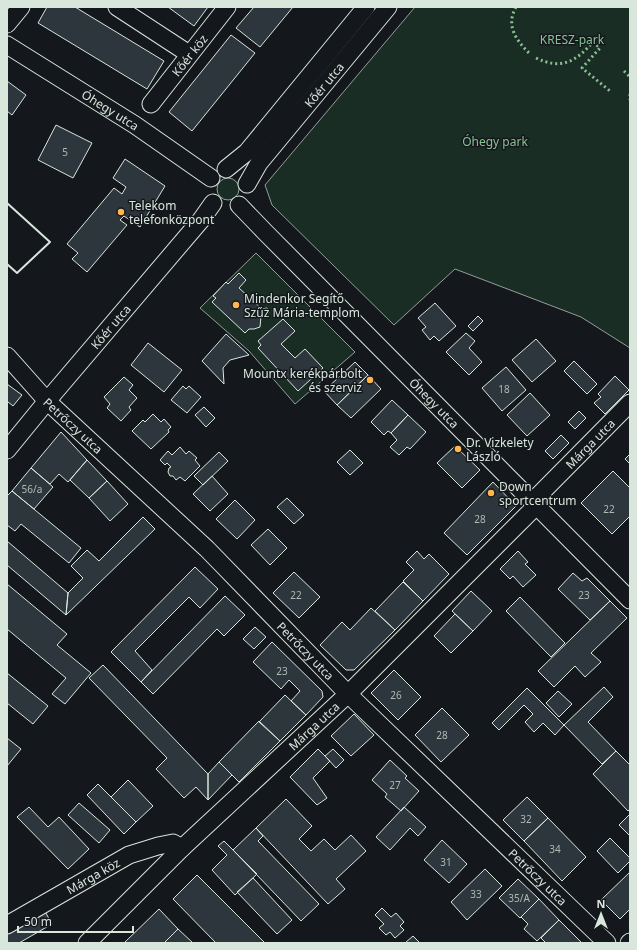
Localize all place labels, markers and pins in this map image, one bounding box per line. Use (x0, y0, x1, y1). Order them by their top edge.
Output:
place label: Telekom telefonközpont (129, 197, 215, 228)
marker: Telekom telefonközpont (116, 207, 126, 217)
place label: Mindenkor Segítő Szűz Mária-templom (244, 290, 360, 321)
marker: Mindenkor Segítő Szűz Mária-templom (231, 300, 241, 310)
place label: Mountx kerékpárbolt és szerviz (243, 365, 363, 396)
marker: Mountx kerékpárbolt és szerviz (365, 375, 375, 385)
place label: Dr. Vizkelety László (466, 434, 534, 465)
marker: Dr. Vizkelety László (453, 444, 463, 454)
place label: Down sportcentrum (499, 478, 577, 509)
marker: Down sportcentrum (486, 488, 496, 498)

